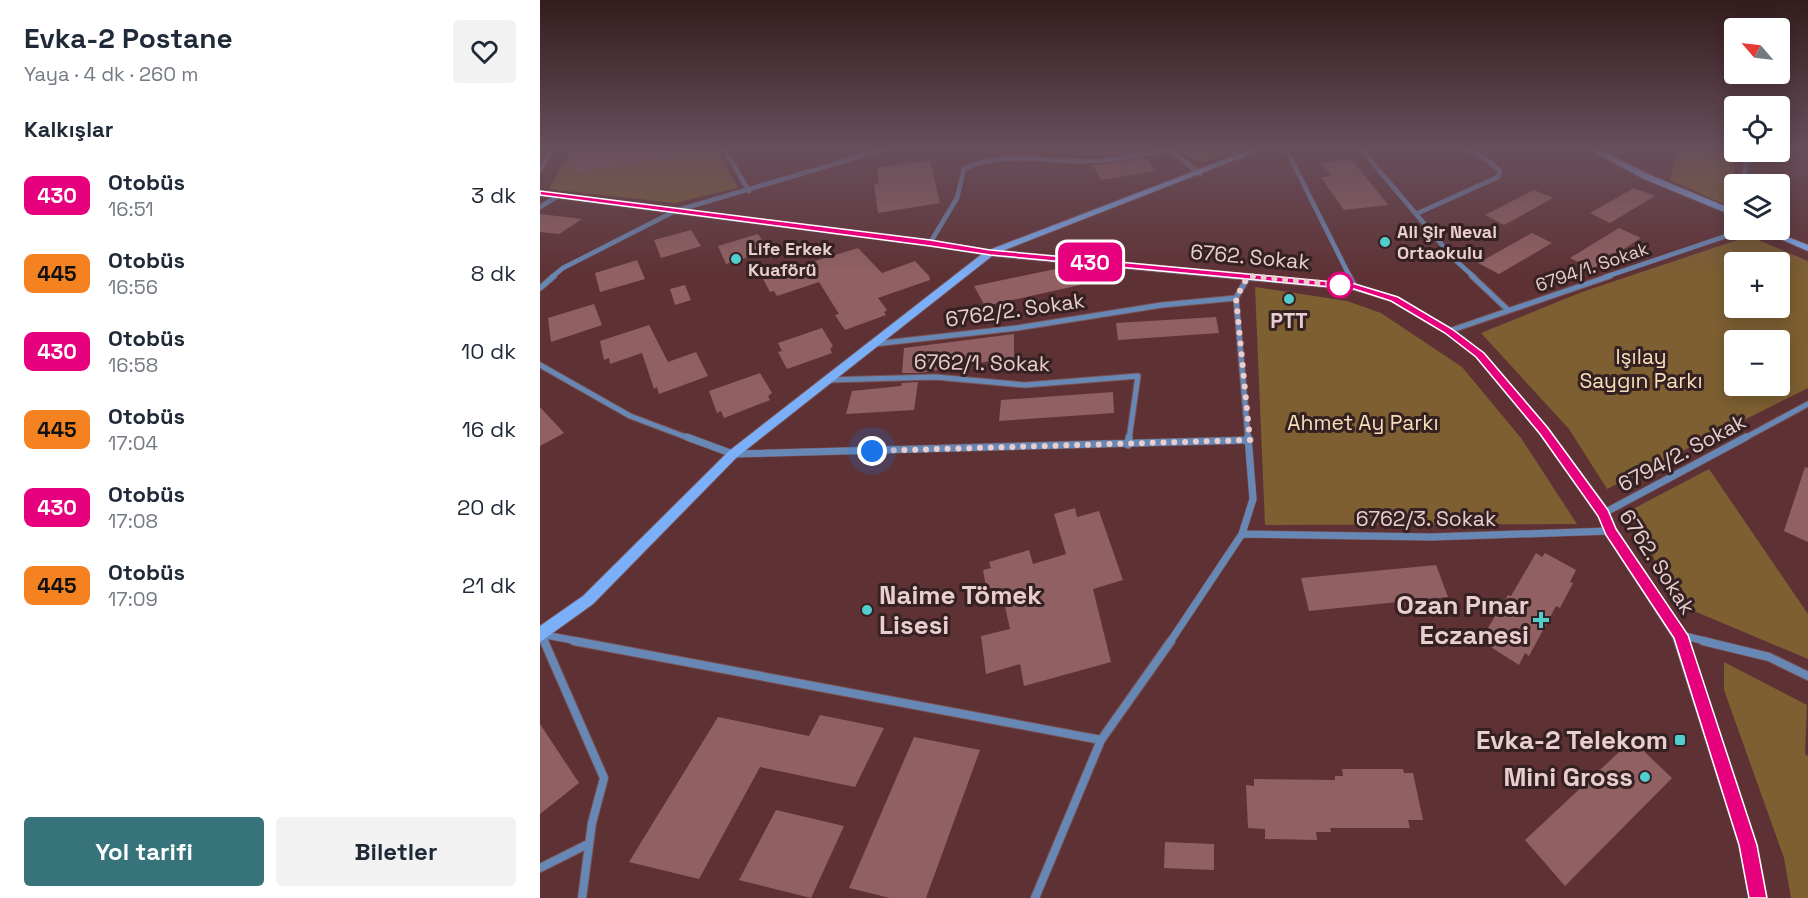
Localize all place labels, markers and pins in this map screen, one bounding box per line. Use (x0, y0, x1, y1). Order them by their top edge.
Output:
place label: Ali Şir Nevai Ortaokulu (1397, 220, 1497, 264)
marker: Ali Şir Nevai Ortaokulu (1378, 235, 1392, 249)
place label: Life Erkek Kuaförü (748, 237, 832, 281)
marker: Life Erkek Kuaförü (729, 252, 743, 266)
unlabelled marker (1327, 272, 1353, 298)
marker: PTT (1282, 292, 1296, 306)
place label: PTT (1270, 307, 1308, 334)
place label: Naime Tömek Lisesi (879, 578, 1042, 642)
place label: Ozan Pınar Eczanesi (1396, 588, 1529, 652)
marker: Naime Tömek Lisesi (860, 603, 874, 617)
marker: Ozan Pınar Eczanesi (1534, 613, 1548, 627)
place label: Evka-2 Telekom (1476, 723, 1668, 757)
marker: Evka-2 Telekom (1673, 733, 1687, 747)
place label: Mini Gross (1503, 760, 1633, 794)
marker: Mini Gross (1638, 770, 1652, 784)

